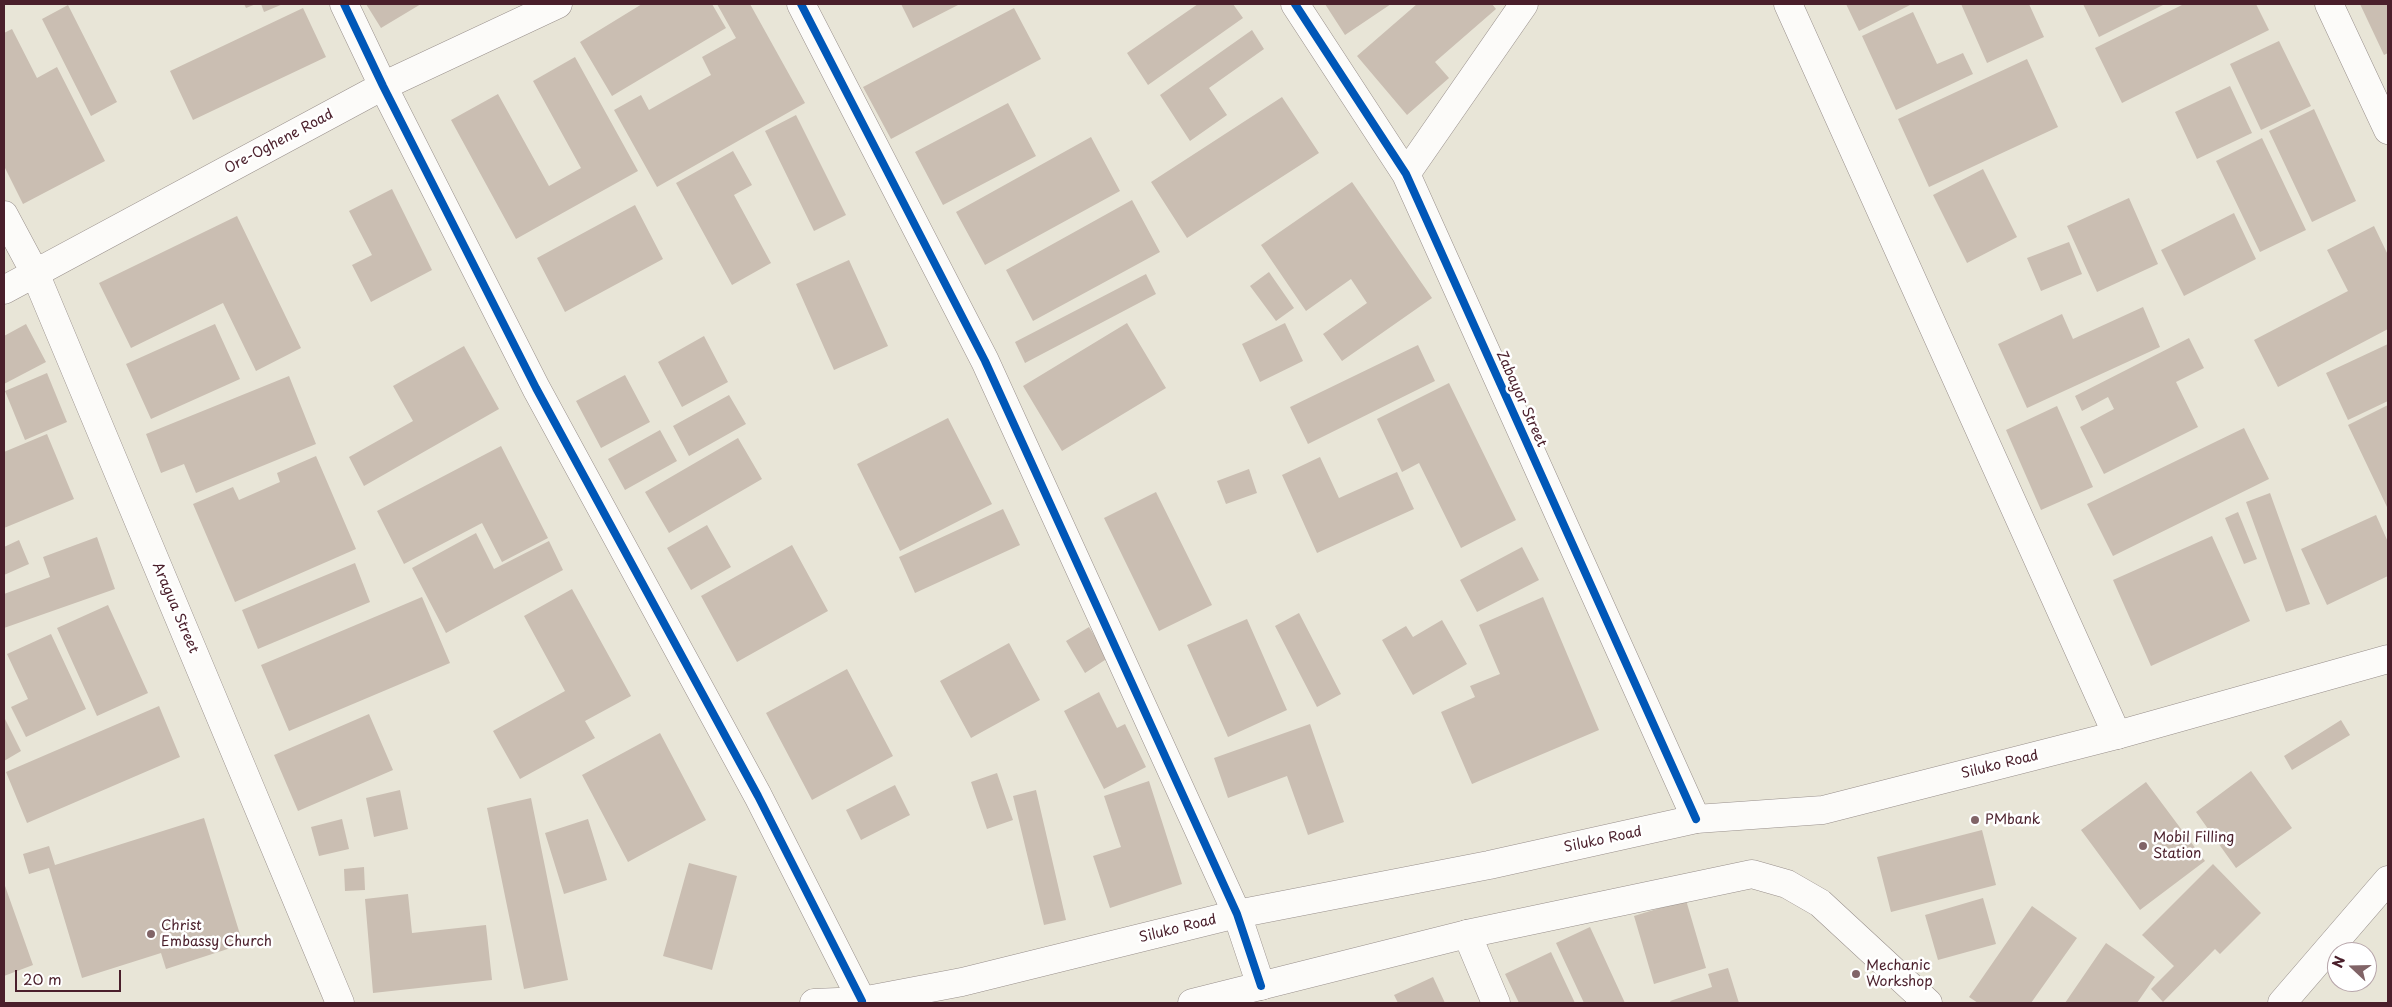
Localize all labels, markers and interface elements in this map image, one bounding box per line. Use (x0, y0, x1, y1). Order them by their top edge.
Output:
street label: Ore-Oghene Road (222, 106, 336, 178)
street label: Zabayor Street (1492, 348, 1550, 450)
street label: Aragua Street (148, 560, 202, 656)
street label: Siluko Road (1960, 747, 2040, 783)
place label: PMbank (1985, 812, 2040, 828)
marker: PMbank (1969, 814, 1981, 826)
street label: Siluko Road (1563, 824, 1643, 856)
place label: Mobil Filling Station (2153, 830, 2234, 862)
marker: Mobil Filling Station (2137, 840, 2149, 852)
street label: Siluko Road (1138, 911, 1218, 947)
place label: Christ Embassy Church (161, 918, 272, 950)
marker: Christ Embassy Church (145, 928, 157, 940)
north arrow (2327, 942, 2377, 992)
text: N (2327, 953, 2350, 971)
place label: Mechanic Workshop (1866, 958, 1933, 990)
scale bar (18, 960, 124, 992)
text: 20 m (23, 967, 62, 990)
marker: Mechanic Workshop (1850, 968, 1862, 980)

